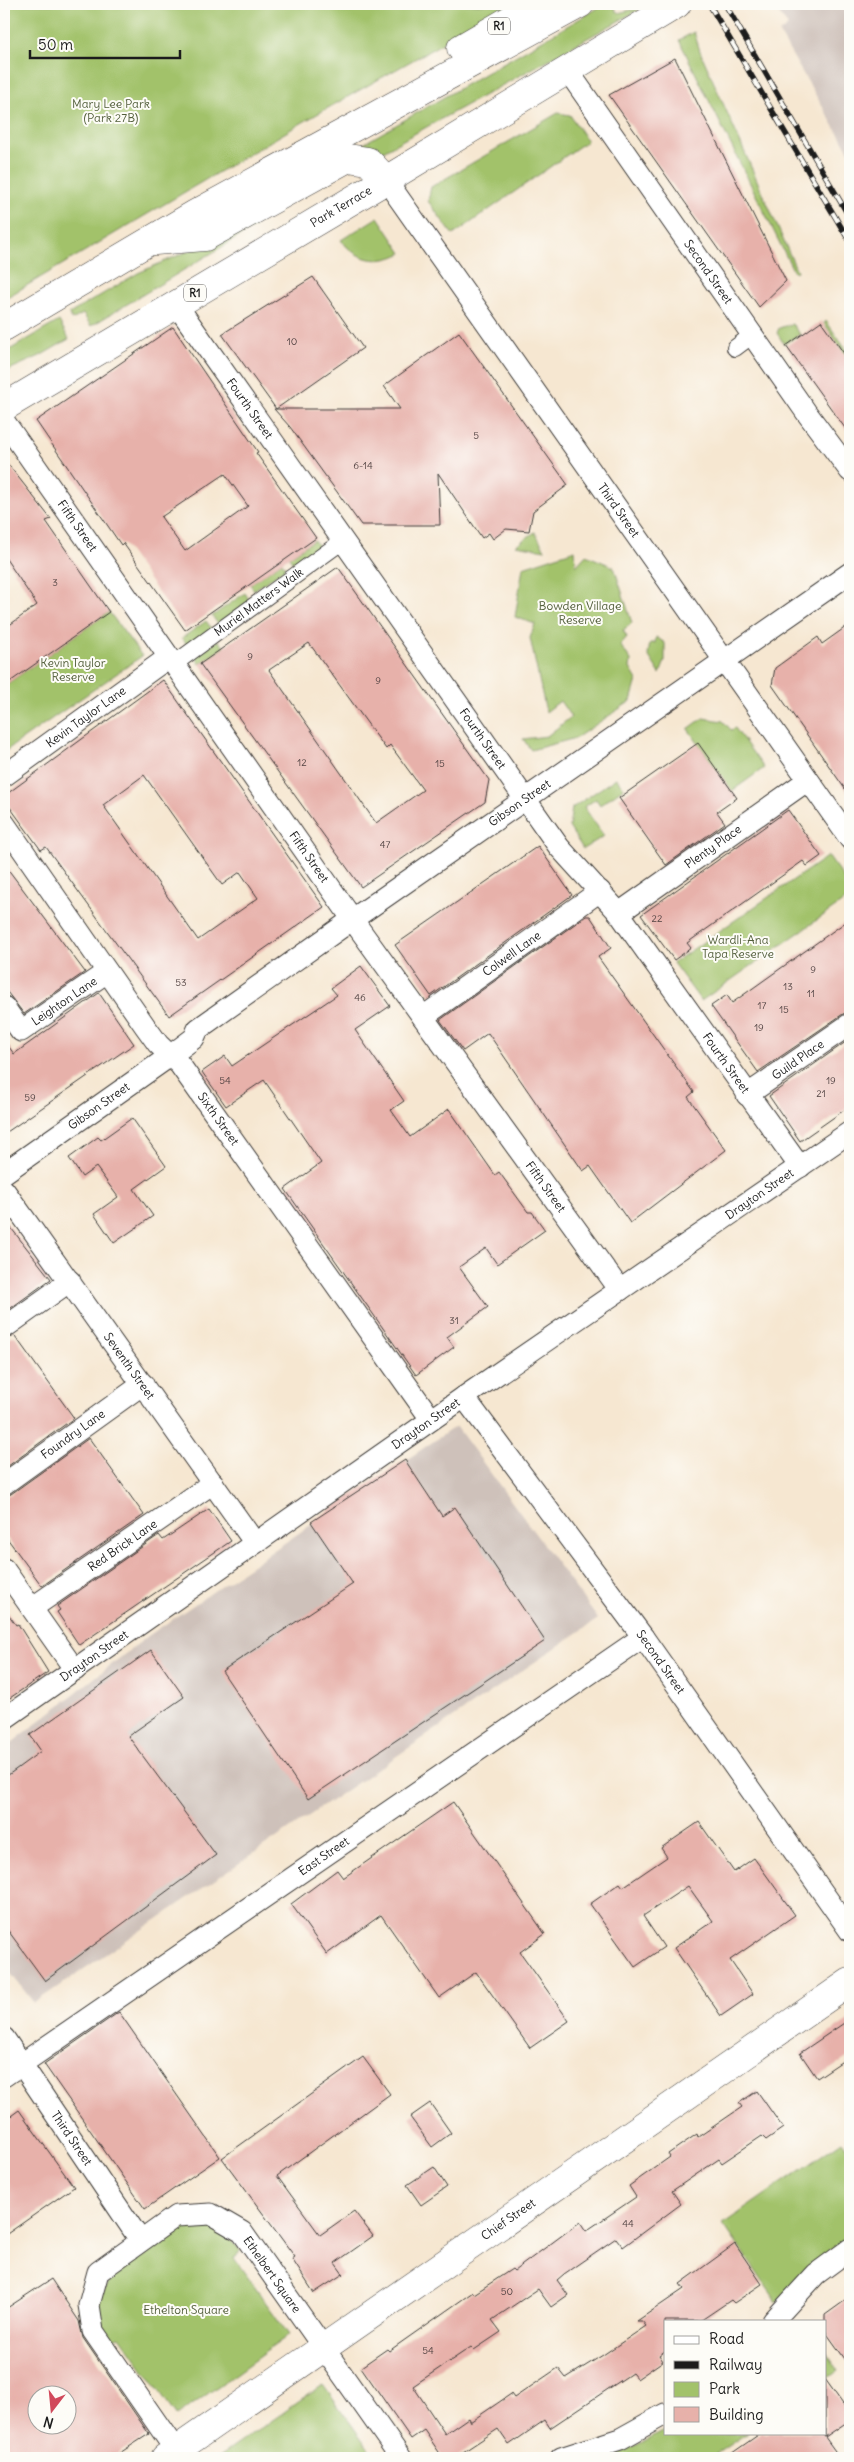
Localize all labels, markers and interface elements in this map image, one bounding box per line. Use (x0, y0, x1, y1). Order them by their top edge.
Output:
road number: R1 (488, 18, 510, 34)
scale bar (30, 28, 180, 60)
text: 50 m (38, 35, 73, 54)
park label: Mary Lee Park (Park 27B) (72, 96, 150, 125)
street label: Park Terrace (307, 182, 374, 230)
street label: Second Street (681, 237, 736, 307)
road number: R1 (184, 284, 206, 302)
house number: 10 (287, 335, 297, 348)
street label: Fourth Street (224, 375, 277, 442)
house number: 5 (473, 429, 479, 442)
house number: 6-14 (353, 459, 373, 472)
street label: Third Street (595, 480, 643, 540)
street label: Fifth Street (55, 497, 101, 554)
street label: Muriel Matters Walk (211, 564, 306, 639)
house number: 3 (52, 576, 58, 589)
park label: Bowden Village Reserve (539, 598, 621, 627)
house number: 9 (247, 650, 253, 663)
park label: Kevin Taylor Reserve (40, 655, 106, 684)
house number: 9 (375, 674, 381, 687)
street label: Kevin Taylor Lane (43, 683, 129, 750)
street label: Fourth Street (457, 705, 510, 772)
house number: 12 (297, 756, 307, 769)
house number: 15 (435, 757, 445, 770)
street label: Gibson Street (485, 776, 553, 829)
street label: Plenty Place (681, 821, 744, 872)
street label: Fifth Street (286, 828, 332, 885)
house number: 47 (380, 838, 390, 851)
house number: 22 (652, 912, 663, 925)
street label: Colwell Lane (479, 928, 544, 979)
park label: Wardli-Ana Tapa Reserve (702, 932, 774, 961)
house number: 9 (810, 963, 816, 976)
street label: Leighton Lane (28, 973, 100, 1029)
house number: 53 (175, 976, 187, 989)
house number: 13 (783, 980, 793, 993)
house number: 11 (807, 987, 815, 1000)
house number: 46 (354, 991, 366, 1004)
house number: 17 (758, 999, 767, 1012)
house number: 15 (779, 1003, 789, 1016)
house number: 19 (754, 1021, 764, 1034)
street label: Fourth Street (700, 1030, 753, 1096)
street label: Guild Place (769, 1036, 827, 1083)
house number: 54 (219, 1074, 231, 1087)
house number: 19 (826, 1074, 836, 1087)
street label: Gibson Street (65, 1079, 132, 1133)
house number: 21 (816, 1087, 826, 1100)
street label: Sixth Street (195, 1089, 243, 1148)
house number: 59 (24, 1091, 36, 1104)
street label: Fifth Street (522, 1158, 569, 1215)
street label: Drayton Street (722, 1165, 796, 1222)
house number: 31 (449, 1314, 459, 1327)
street label: Seventh Street (101, 1330, 158, 1402)
street label: Drayton Street (389, 1394, 463, 1452)
street label: Foundry Lane (38, 1406, 108, 1462)
street label: Red Brick Lane (85, 1516, 160, 1574)
street label: Drayton Street (57, 1627, 131, 1684)
street label: Second Street (633, 1627, 689, 1697)
street label: East Street (295, 1833, 352, 1879)
street label: Third Street (48, 2108, 96, 2168)
street label: Chief Street (478, 2195, 538, 2243)
house number: 44 (622, 2217, 634, 2230)
street label: Ethelbert Square (240, 2233, 304, 2315)
house number: 50 (501, 2285, 513, 2298)
park label: Ethelton Square (143, 2302, 229, 2317)
legend (664, 2320, 826, 2434)
text: Road (709, 2329, 744, 2348)
house number: 54 (422, 2344, 434, 2357)
text: Railway (709, 2355, 763, 2374)
text: Park (709, 2379, 740, 2398)
north arrow (28, 2384, 78, 2434)
text: Building (709, 2405, 764, 2424)
text: N (41, 2413, 56, 2432)

